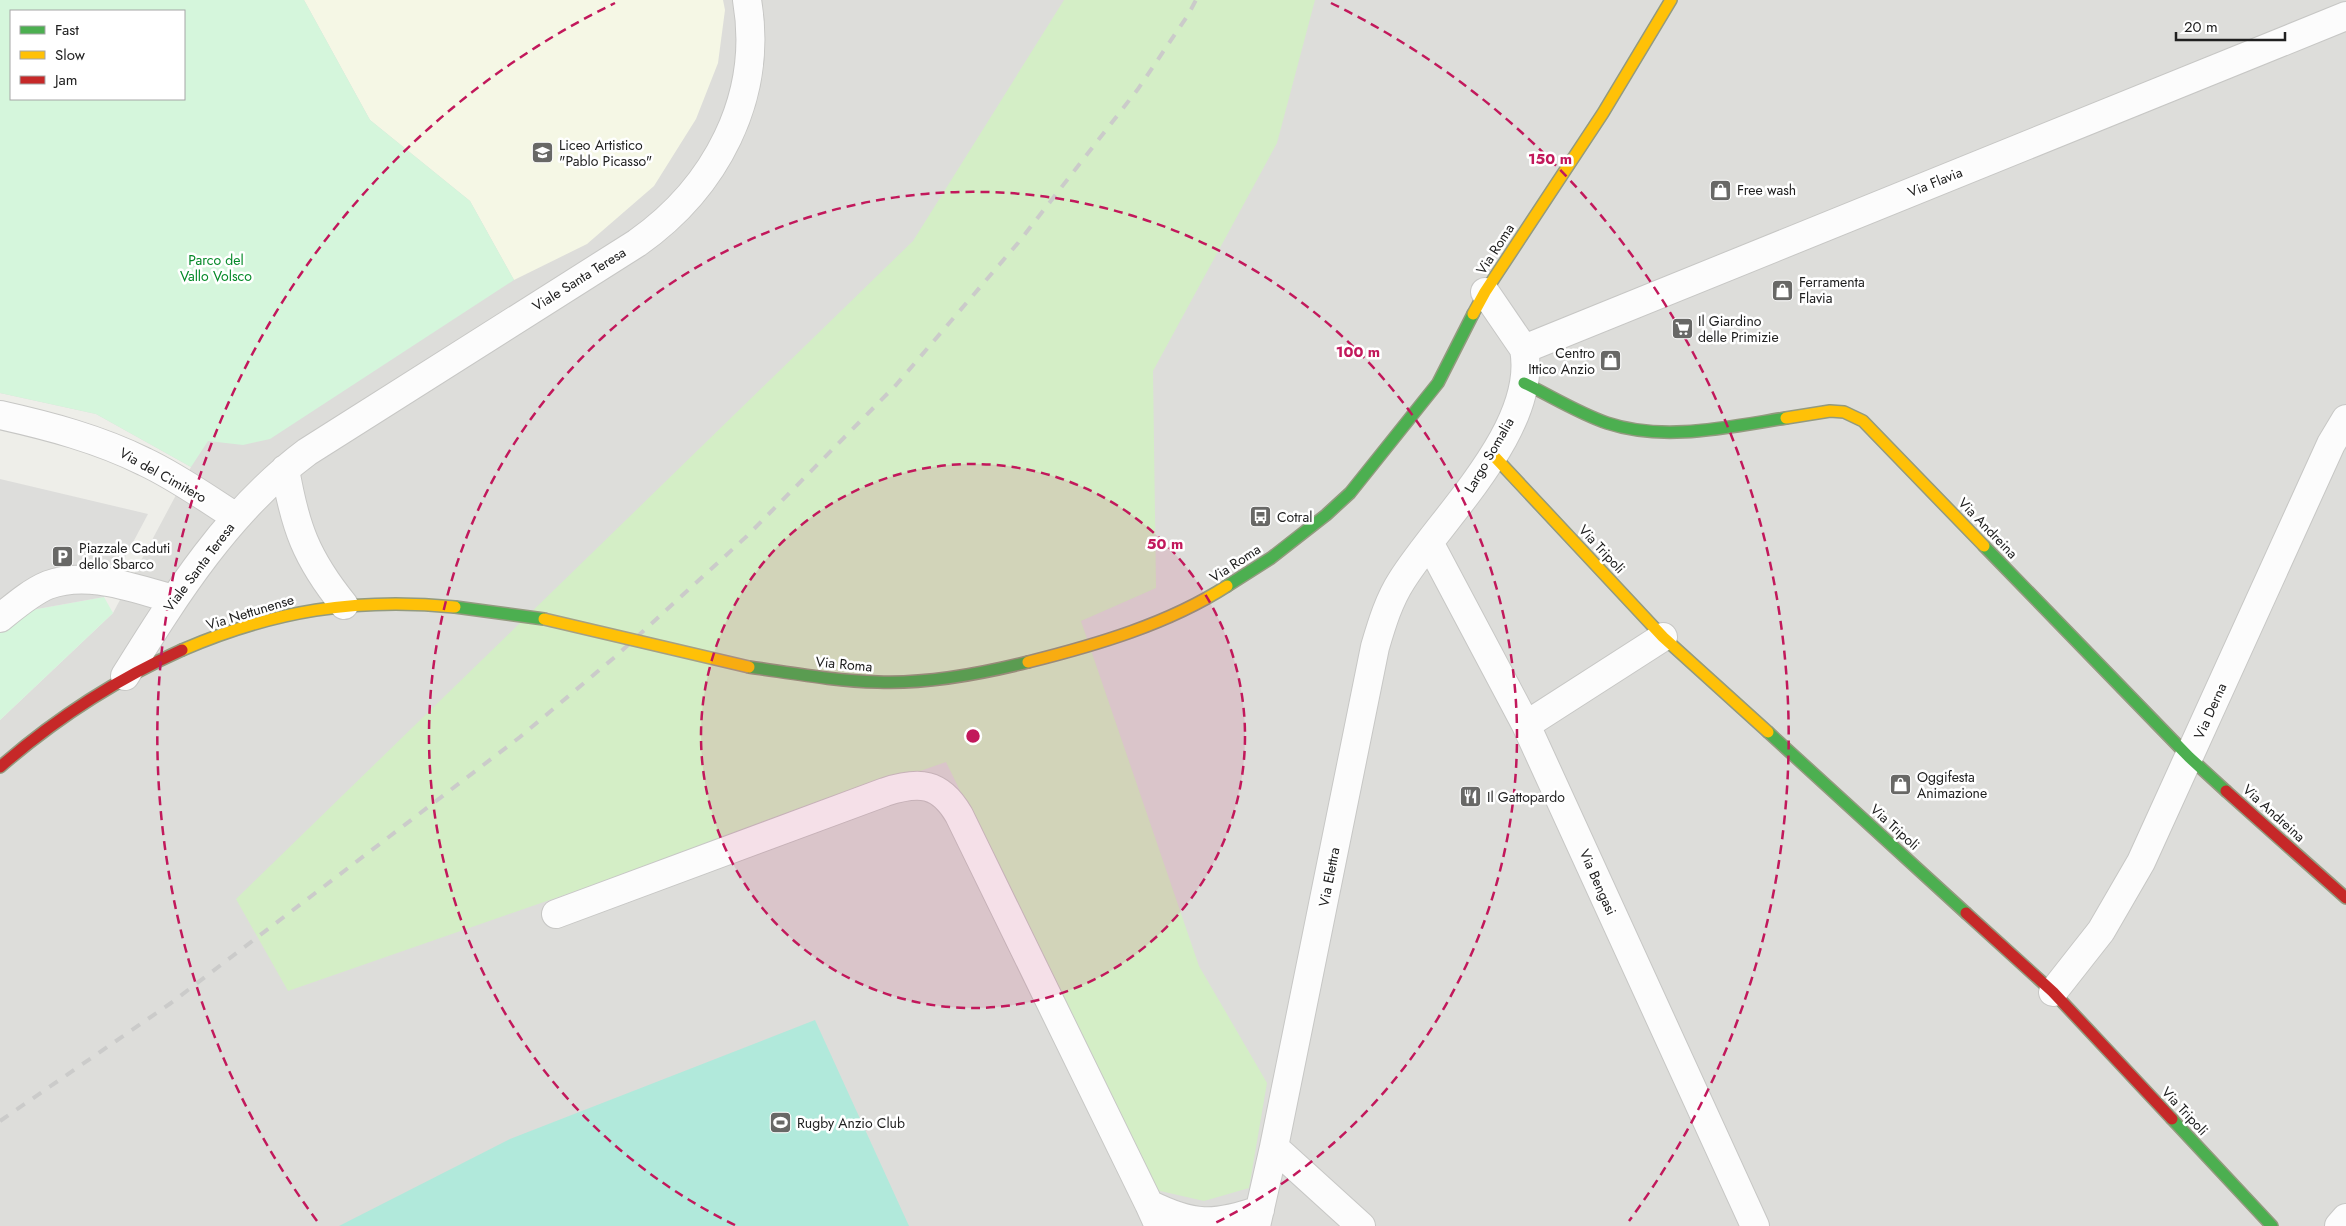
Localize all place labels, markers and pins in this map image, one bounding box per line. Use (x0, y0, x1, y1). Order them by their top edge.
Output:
place label: Liceo Artistico "Pablo Picasso" (559, 135, 652, 171)
school or university icon: Liceo Artistico "Pablo Picasso" (531, 141, 555, 165)
shop icon: Free wash (1709, 178, 1733, 202)
place label: Free wash (1737, 180, 1796, 200)
place label: Ferramenta Flavia (1799, 272, 1865, 308)
shop icon: Ferramenta Flavia (1771, 278, 1795, 302)
place label: Il Giardino delle Primizie (1698, 311, 1779, 347)
supermarket icon: Il Giardino delle Primizie (1670, 317, 1694, 341)
place label: Centro Ittico Anzio (1528, 343, 1595, 379)
shop icon: Centro Ittico Anzio (1599, 349, 1623, 373)
bus stop icon: Cotral (1249, 505, 1273, 529)
place label: Cotral (1277, 507, 1312, 527)
place label: Piazzale Caduti dello Sbarco (79, 538, 170, 574)
parking icon: Piazzale Caduti dello Sbarco (51, 544, 75, 568)
centre of rings (964, 727, 982, 745)
place label: Oggifesta Animazione (1917, 767, 1987, 803)
shop icon: Oggifesta Animazione (1889, 773, 1913, 797)
restaurant icon: Il Gattopardo (1459, 785, 1483, 809)
place label: Il Gattopardo (1487, 787, 1565, 807)
sports icon: Rugby Anzio Club (769, 1111, 793, 1135)
place label: Rugby Anzio Club (797, 1113, 905, 1133)

